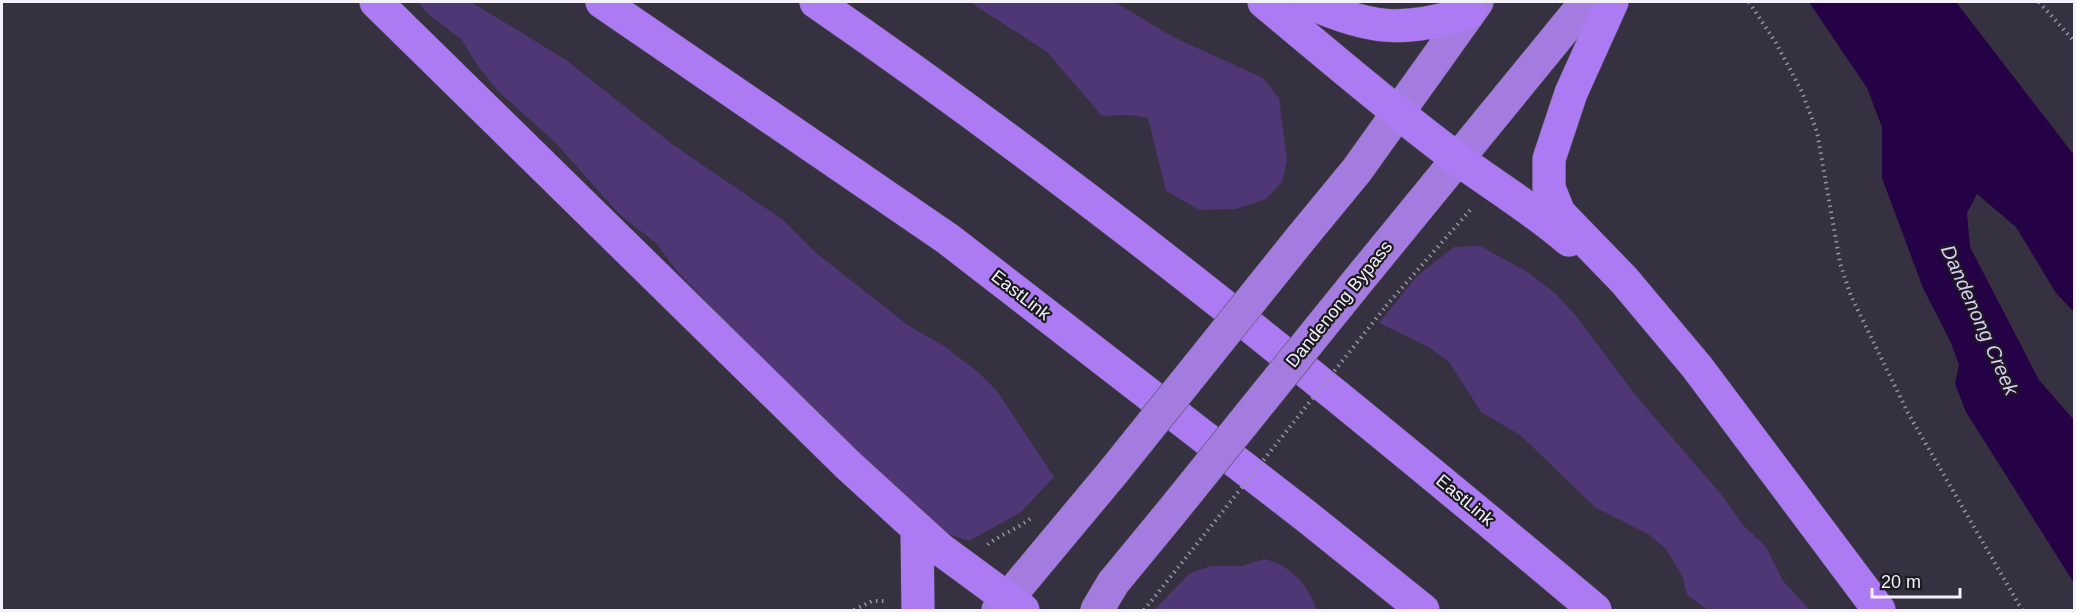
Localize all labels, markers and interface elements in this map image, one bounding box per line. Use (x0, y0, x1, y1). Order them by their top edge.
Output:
street label: Dandenong Bypass (1282, 237, 1396, 371)
water label: Dandenong Creek (1937, 241, 2023, 400)
street label: EastLink (988, 266, 1055, 325)
street label: EastLink (1432, 470, 1499, 530)
scale bar (1872, 561, 1960, 599)
text: 20 m (1881, 572, 1921, 592)

